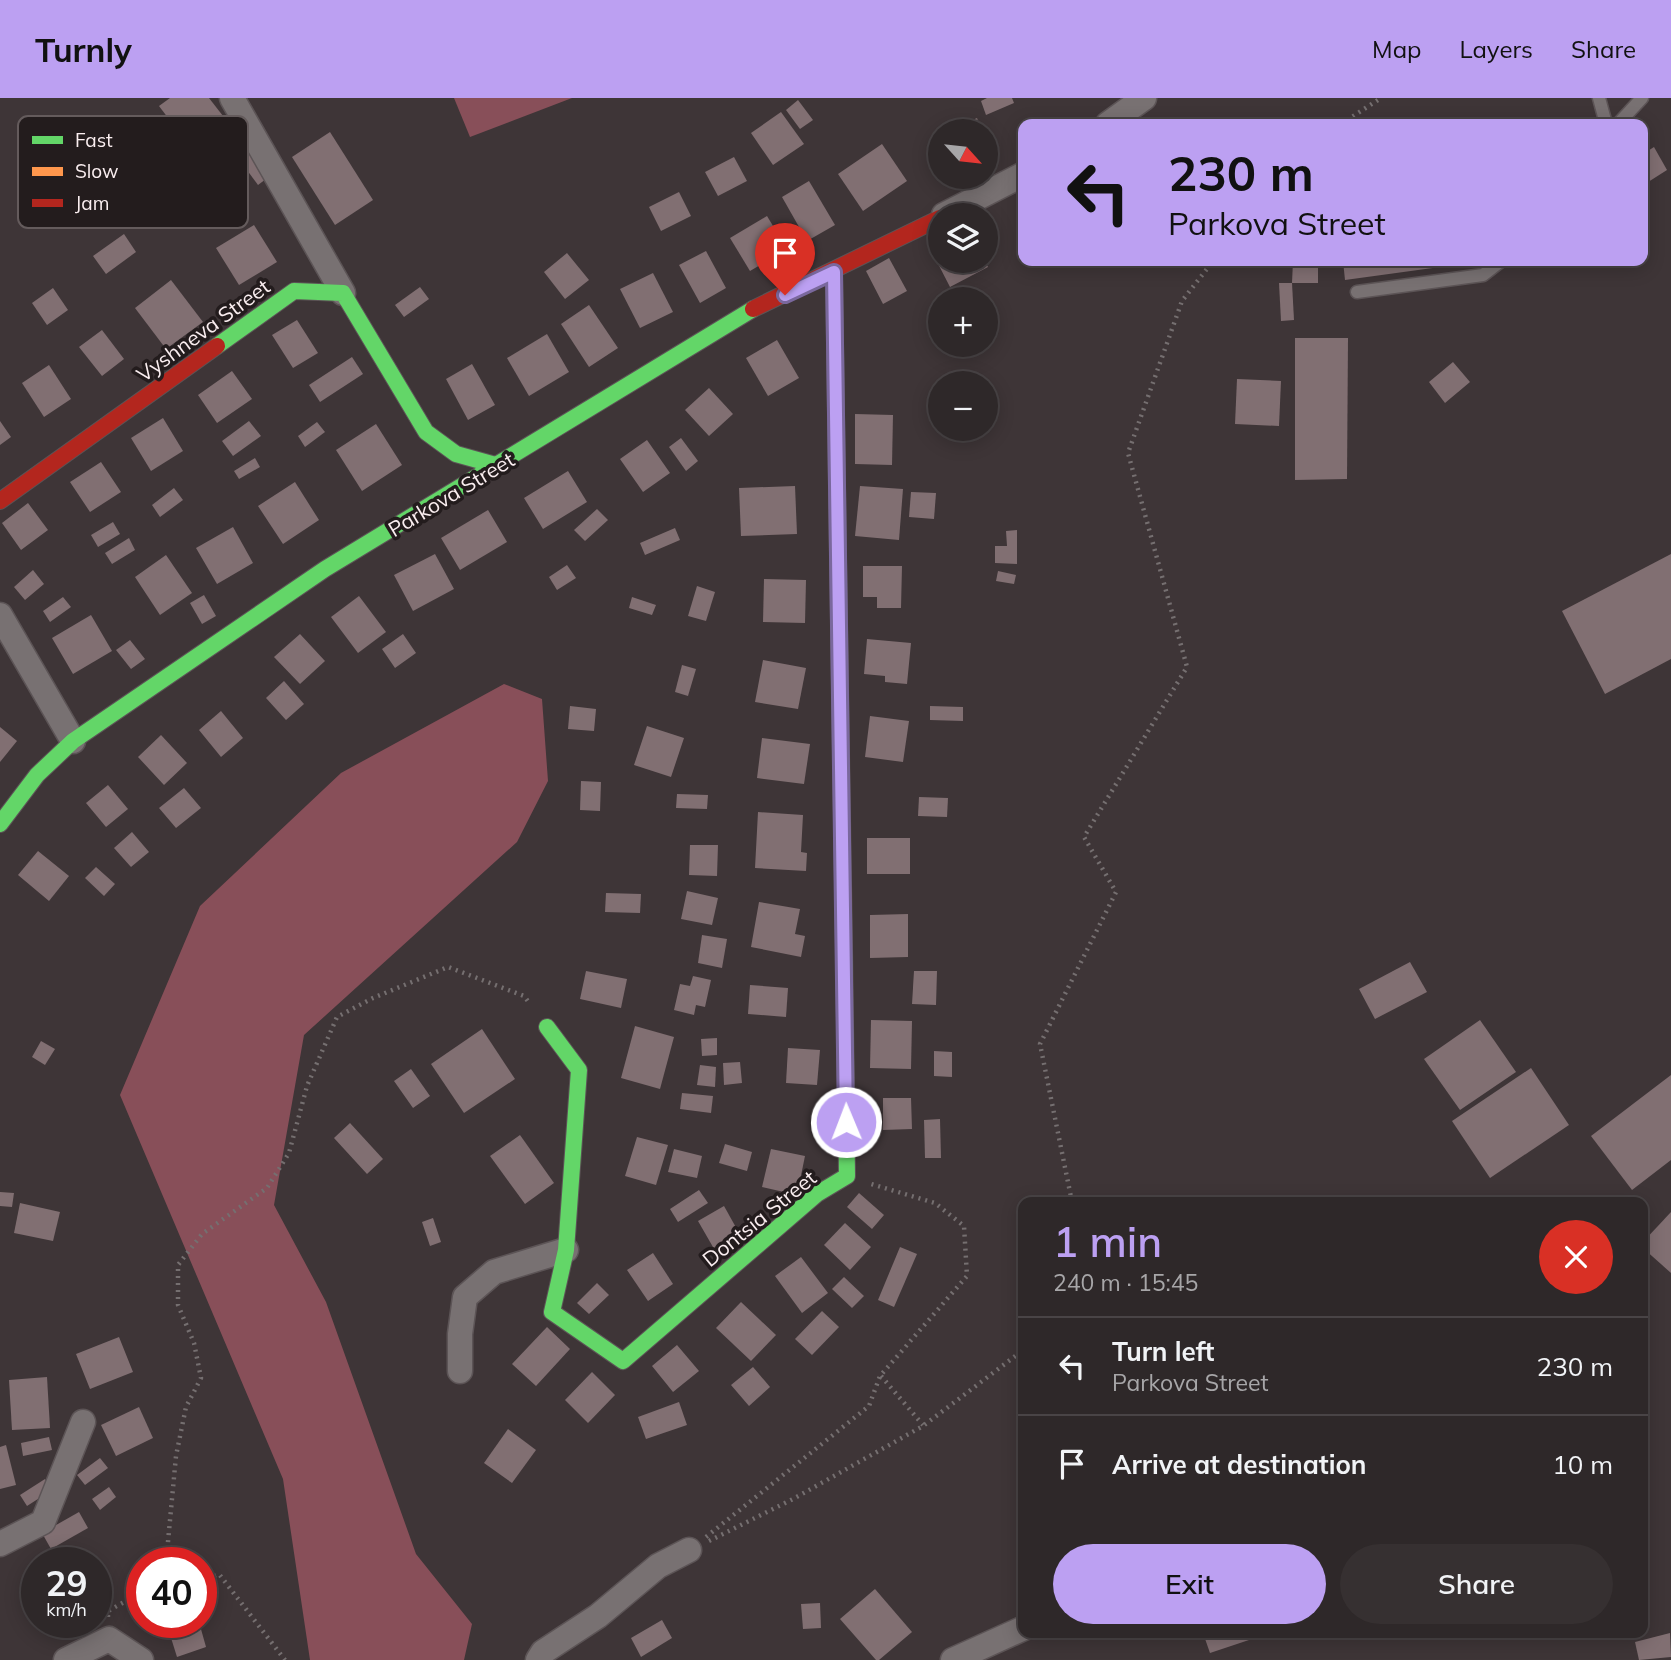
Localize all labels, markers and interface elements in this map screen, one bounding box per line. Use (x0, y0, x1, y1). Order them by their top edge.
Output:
text: Turnly (35, 29, 132, 70)
text: Map (1372, 34, 1421, 64)
text: Layers (1459, 34, 1533, 64)
text: Share (1571, 34, 1636, 64)
legend (18, 116, 248, 228)
north arrow (928, 119, 998, 189)
map controls (928, 119, 998, 441)
text: Fast (75, 128, 113, 152)
text: 230 m (1168, 142, 1314, 203)
icon: left (1053, 147, 1144, 238)
text: Slow (75, 159, 119, 183)
text: Jam (75, 191, 109, 215)
button: layers (928, 203, 998, 273)
text: Parkova Street (1168, 203, 1386, 243)
pin (755, 223, 815, 295)
icon: arrive (766, 234, 804, 272)
street label: Vyshneva Street (131, 273, 275, 387)
button: + (928, 287, 998, 357)
button: − (928, 371, 998, 441)
street label: Parkova Street (383, 446, 519, 542)
position arrow (809, 1085, 883, 1159)
street label: Dontsia Street (697, 1164, 821, 1272)
text: 1 min (1053, 1215, 1162, 1268)
button: close (1539, 1220, 1613, 1294)
text: 240 m · 15:45 (1053, 1268, 1198, 1297)
text: Turn left (1112, 1335, 1214, 1368)
icon: left (1053, 1347, 1091, 1385)
text: 230 m (1537, 1350, 1613, 1383)
text: Parkova Street (1112, 1368, 1268, 1397)
icon: arrive (1053, 1445, 1091, 1483)
text: Arrive at destination (1112, 1448, 1367, 1481)
text: 10 m (1552, 1448, 1613, 1481)
button: Exit (1053, 1544, 1326, 1624)
button: Share (1340, 1544, 1613, 1624)
speed limit sign: 40 (126, 1547, 217, 1638)
text: 29 (45, 1561, 88, 1605)
text: km/h (46, 1598, 87, 1621)

